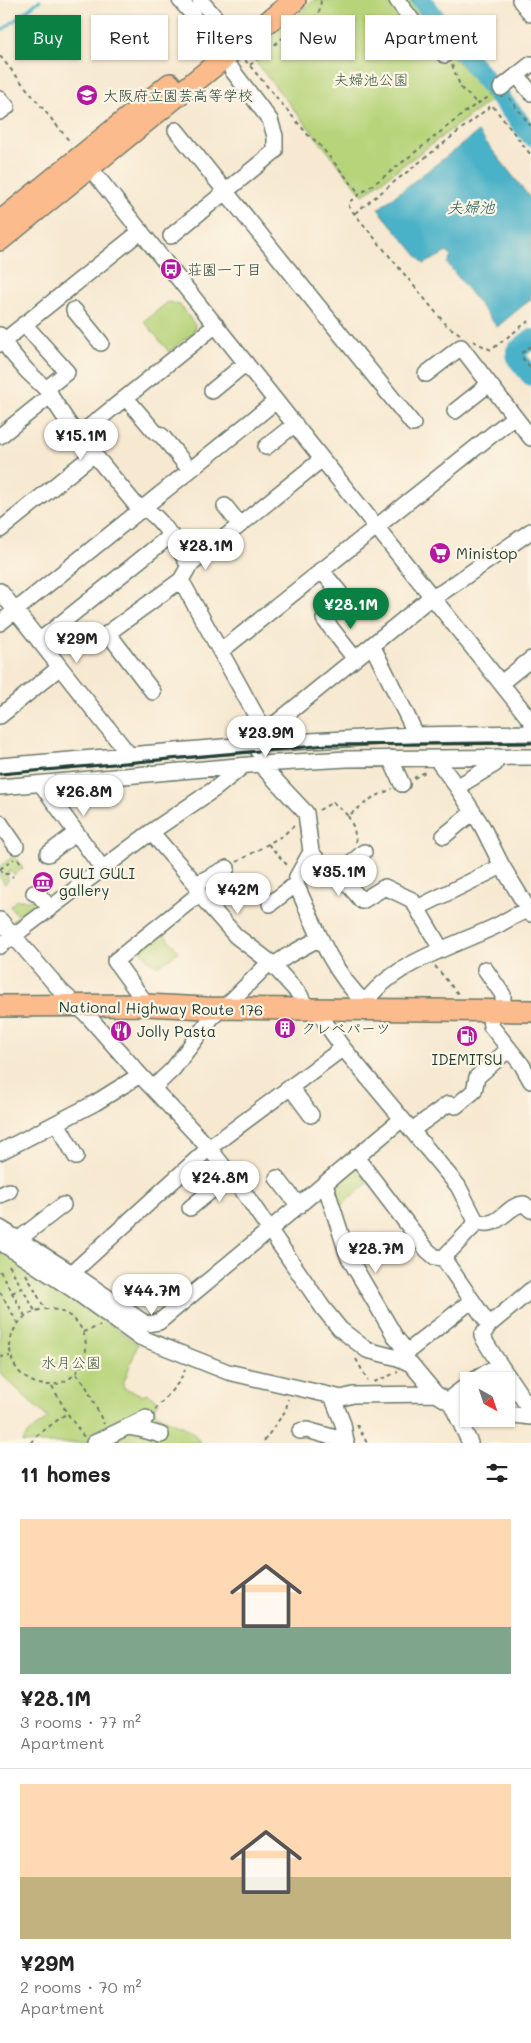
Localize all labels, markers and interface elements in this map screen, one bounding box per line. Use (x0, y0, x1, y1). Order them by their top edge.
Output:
chip: Buy (15, 15, 81, 60)
chip: Rent (91, 15, 168, 60)
chip: Filters (178, 15, 271, 60)
chip: New (281, 15, 355, 60)
chip: Apartment (365, 15, 496, 60)
park label: 夫婦池公園 (333, 69, 409, 89)
school or university icon: 大阪府立園芸高等学校 (75, 83, 99, 107)
place label: 大阪府立園芸高等学校 (103, 85, 253, 105)
water label: 夫婦池 (447, 196, 496, 217)
bus stop icon: 荘園一丁目 (159, 257, 183, 281)
place label: 荘園一丁目 (187, 259, 262, 279)
pin: ¥15.1M (40, 418, 122, 461)
text: ¥15.1M (55, 424, 107, 445)
pin: ¥28.1M (165, 528, 247, 571)
text: ¥28.1M (179, 534, 233, 555)
supermarket icon: Ministop (428, 541, 452, 565)
place label: Ministop (456, 543, 518, 563)
pin: ¥28.1M (310, 588, 392, 630)
text: ¥28.1M (324, 593, 378, 614)
pin: ¥29M (47, 622, 107, 664)
text: ¥29M (56, 627, 98, 648)
pin: ¥23.9M (225, 716, 307, 758)
text: ¥23.9M (238, 721, 294, 742)
pin: ¥26.8M (43, 774, 125, 817)
text: ¥26.8M (56, 780, 112, 801)
pin: ¥35.1M (298, 854, 380, 897)
text: ¥35.1M (312, 860, 366, 881)
place label: GULI GULI gallery (59, 863, 135, 900)
museum icon: GULI GULI gallery (31, 870, 55, 894)
pin: ¥42M (208, 872, 268, 915)
text: ¥42M (217, 878, 259, 899)
street label: National Highway Route 176 (59, 996, 263, 1020)
building icon: クレベパーツ (273, 1016, 297, 1040)
place label: クレベパーツ (301, 1018, 391, 1038)
restaurant icon: Jolly Pasta (109, 1019, 133, 1043)
place label: Jolly Pasta (137, 1021, 216, 1041)
fuel station icon: IDEMITSU (455, 1024, 479, 1048)
place label: IDEMITSU (432, 1049, 502, 1069)
pin: ¥24.8M (179, 1160, 261, 1203)
text: ¥24.8M (191, 1166, 249, 1187)
pin: ¥28.7M (335, 1232, 417, 1274)
text: ¥28.7M (348, 1237, 404, 1258)
pin: ¥44.7M (111, 1274, 193, 1316)
text: ¥44.7M (123, 1279, 181, 1300)
park label: 水月公園 (41, 1352, 101, 1372)
north arrow (460, 1372, 515, 1428)
map controls (460, 1372, 515, 1427)
icon: filters (483, 1459, 511, 1487)
text: 11 homes (20, 1460, 111, 1487)
icon: home (221, 1551, 311, 1641)
text: ¥28.1M (20, 1684, 91, 1711)
text: 3 rooms · 77 m² (20, 1711, 141, 1732)
text: Apartment (20, 1732, 105, 1753)
icon: home (221, 1817, 311, 1907)
text: ¥29M (20, 1949, 75, 1976)
text: 2 rooms · 70 m² (20, 1976, 141, 1997)
text: Apartment (20, 1997, 105, 2018)

